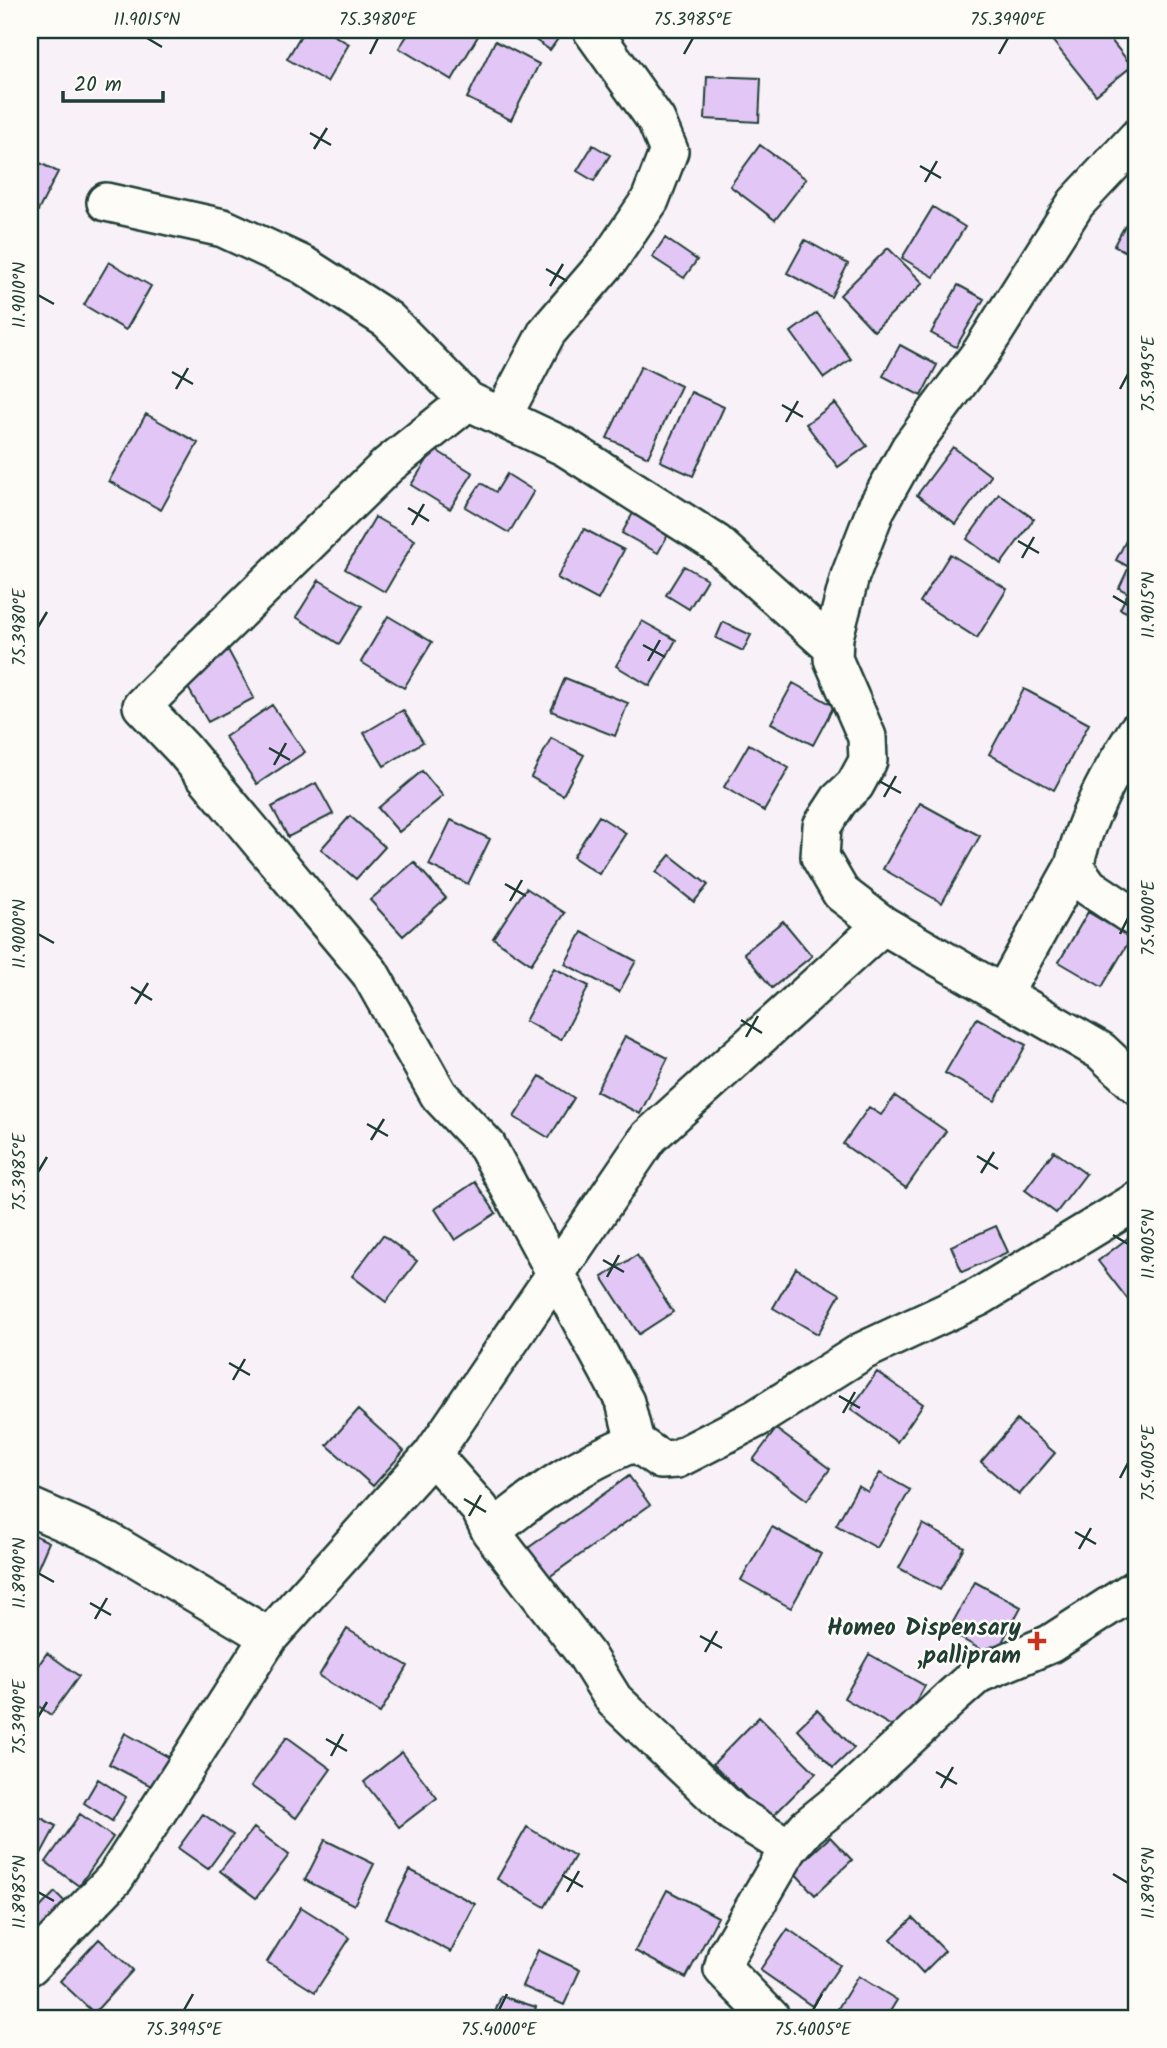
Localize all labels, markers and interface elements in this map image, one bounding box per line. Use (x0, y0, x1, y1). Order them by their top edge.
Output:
text: 11.9015°N (114, 6, 180, 35)
text: 75.3980°E (339, 6, 417, 35)
text: 75.3985°E (654, 6, 733, 35)
text: 75.3990°E (970, 6, 1046, 35)
scale bar (63, 60, 163, 104)
text: 20 m (74, 69, 122, 102)
text: 11.9010°N (6, 262, 35, 328)
text: 75.3995°E (1135, 335, 1164, 412)
text: 11.9015°N (1135, 572, 1164, 638)
text: 75.3980°E (6, 588, 35, 666)
text: 75.4000°E (1135, 880, 1164, 956)
text: 11.9000°N (6, 899, 35, 969)
text: 75.3985°E (6, 1132, 35, 1211)
text: 11.9005°N (1135, 1209, 1164, 1279)
text: 75.4005°E (1135, 1424, 1164, 1501)
text: 11.8990°N (6, 1537, 35, 1609)
place label: Homeo Dispensary ,pallipram (827, 1609, 1022, 1676)
marker: Homeo Dispensary ,pallipram (1027, 1631, 1047, 1651)
text: 75.3990°E (6, 1679, 35, 1755)
text: 11.8995°N (1135, 1847, 1164, 1919)
text: 11.8985°N (6, 1855, 35, 1929)
text: 75.3995°E (146, 2016, 223, 2045)
text: 75.4000°E (461, 2016, 537, 2045)
text: 75.4005°E (775, 2016, 852, 2045)

